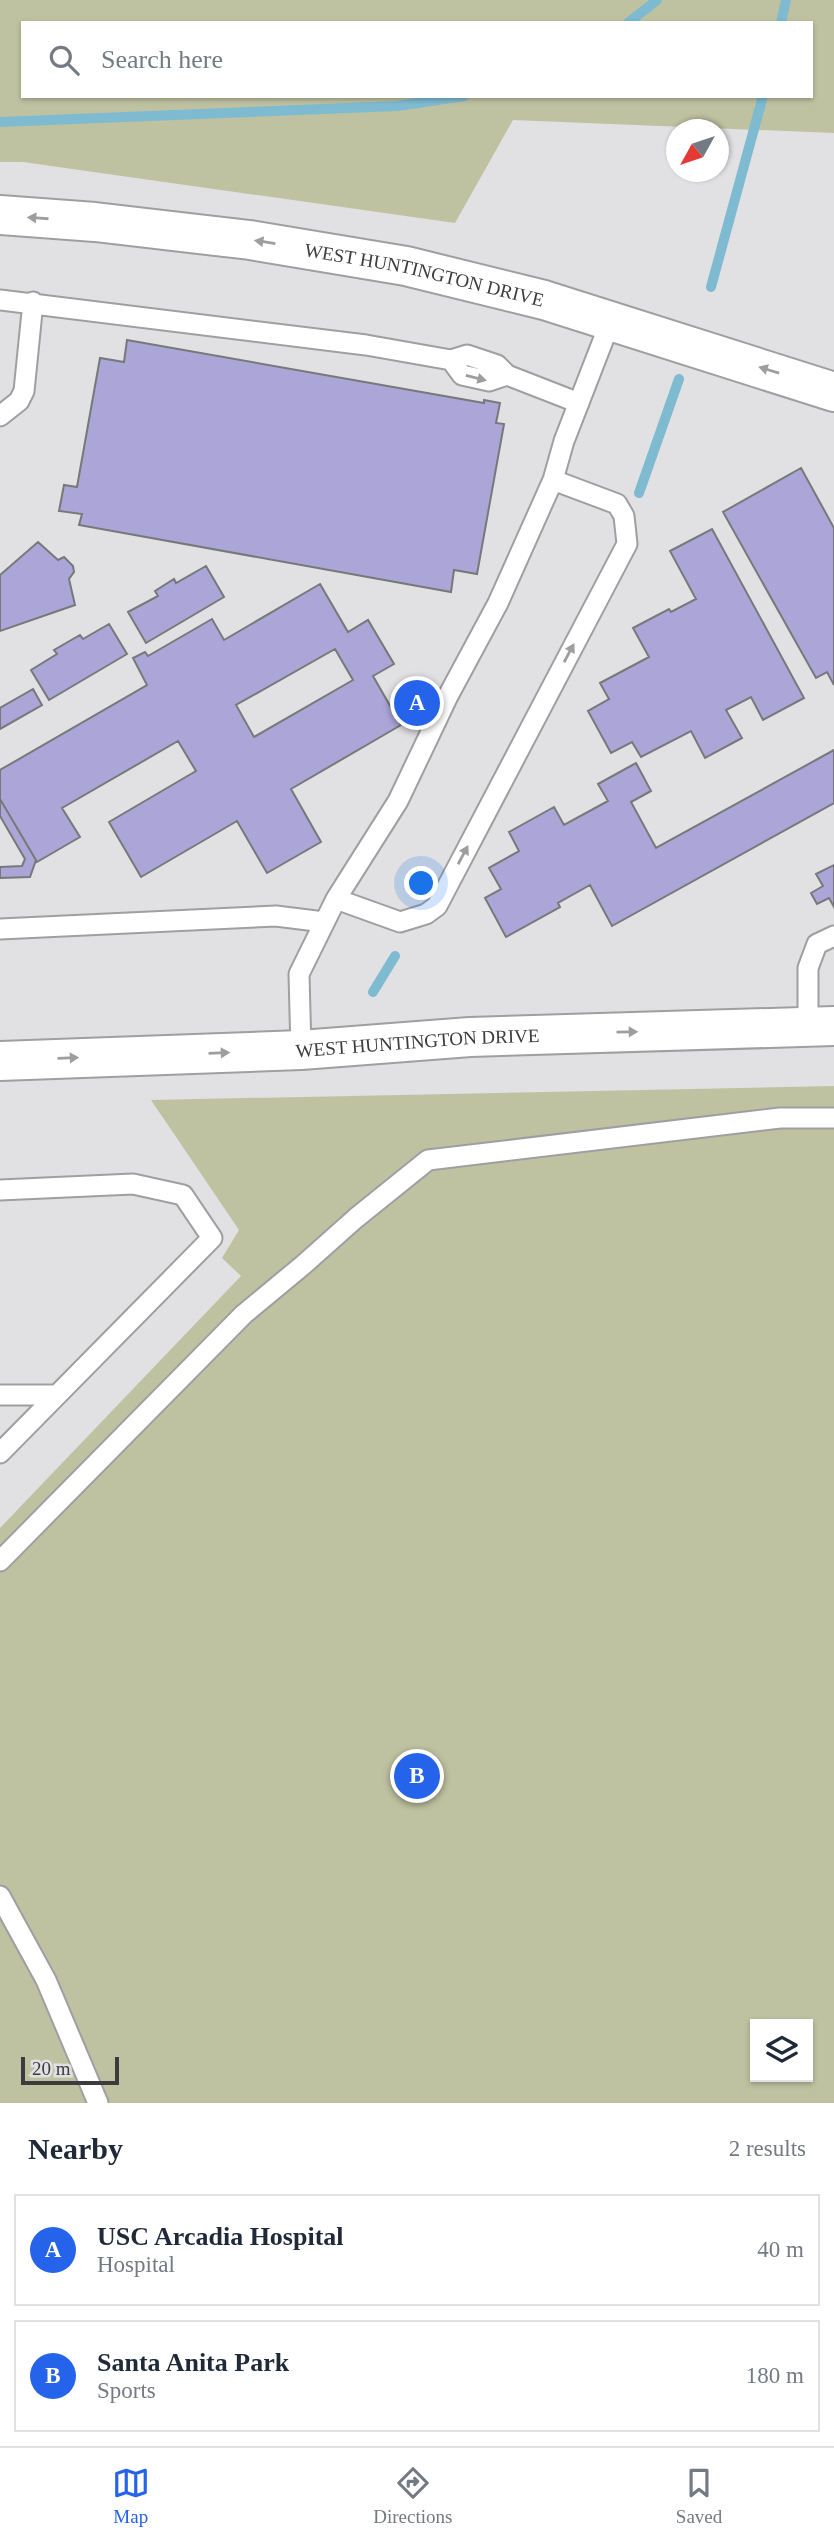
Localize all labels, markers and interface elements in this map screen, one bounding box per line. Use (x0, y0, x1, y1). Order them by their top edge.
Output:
search box (21, 21, 813, 98)
icon: search (45, 41, 83, 79)
text: Search here (101, 45, 223, 74)
north arrow (666, 119, 729, 182)
one-way arrow (27, 212, 49, 223)
one-way arrow (253, 236, 275, 247)
street label: WEST HUNTINGTON DRIVE (303, 239, 546, 310)
one-way arrow (759, 364, 780, 374)
one-way arrow (465, 373, 487, 384)
one-way arrow (563, 643, 574, 663)
pin: A (394, 677, 440, 729)
one-way arrow (458, 845, 469, 865)
your location (404, 866, 438, 900)
street label: WEST HUNTINGTON DRIVE (295, 1024, 540, 1061)
one-way arrow (616, 1027, 638, 1038)
one-way arrow (208, 1047, 230, 1058)
one-way arrow (57, 1053, 79, 1064)
pin: B (394, 1750, 440, 1802)
map controls (750, 2019, 813, 2082)
button: layers (750, 2019, 813, 2082)
scale bar (21, 2054, 119, 2086)
text: 20 m (32, 2058, 71, 2079)
text: Nearby (28, 2132, 123, 2165)
text: 2 results (729, 2136, 806, 2161)
text: USC Arcadia Hospital (97, 2222, 344, 2251)
text: A (45, 2237, 61, 2262)
text: 40 m (757, 2237, 804, 2262)
text: Hospital (97, 2252, 175, 2277)
text: Santa Anita Park (97, 2348, 289, 2377)
text: B (45, 2363, 61, 2388)
text: 180 m (746, 2363, 804, 2388)
text: Sports (97, 2378, 156, 2403)
tab: Map (112, 2464, 150, 2528)
tab: Directions (373, 2464, 452, 2528)
tab: Saved (676, 2464, 722, 2528)

